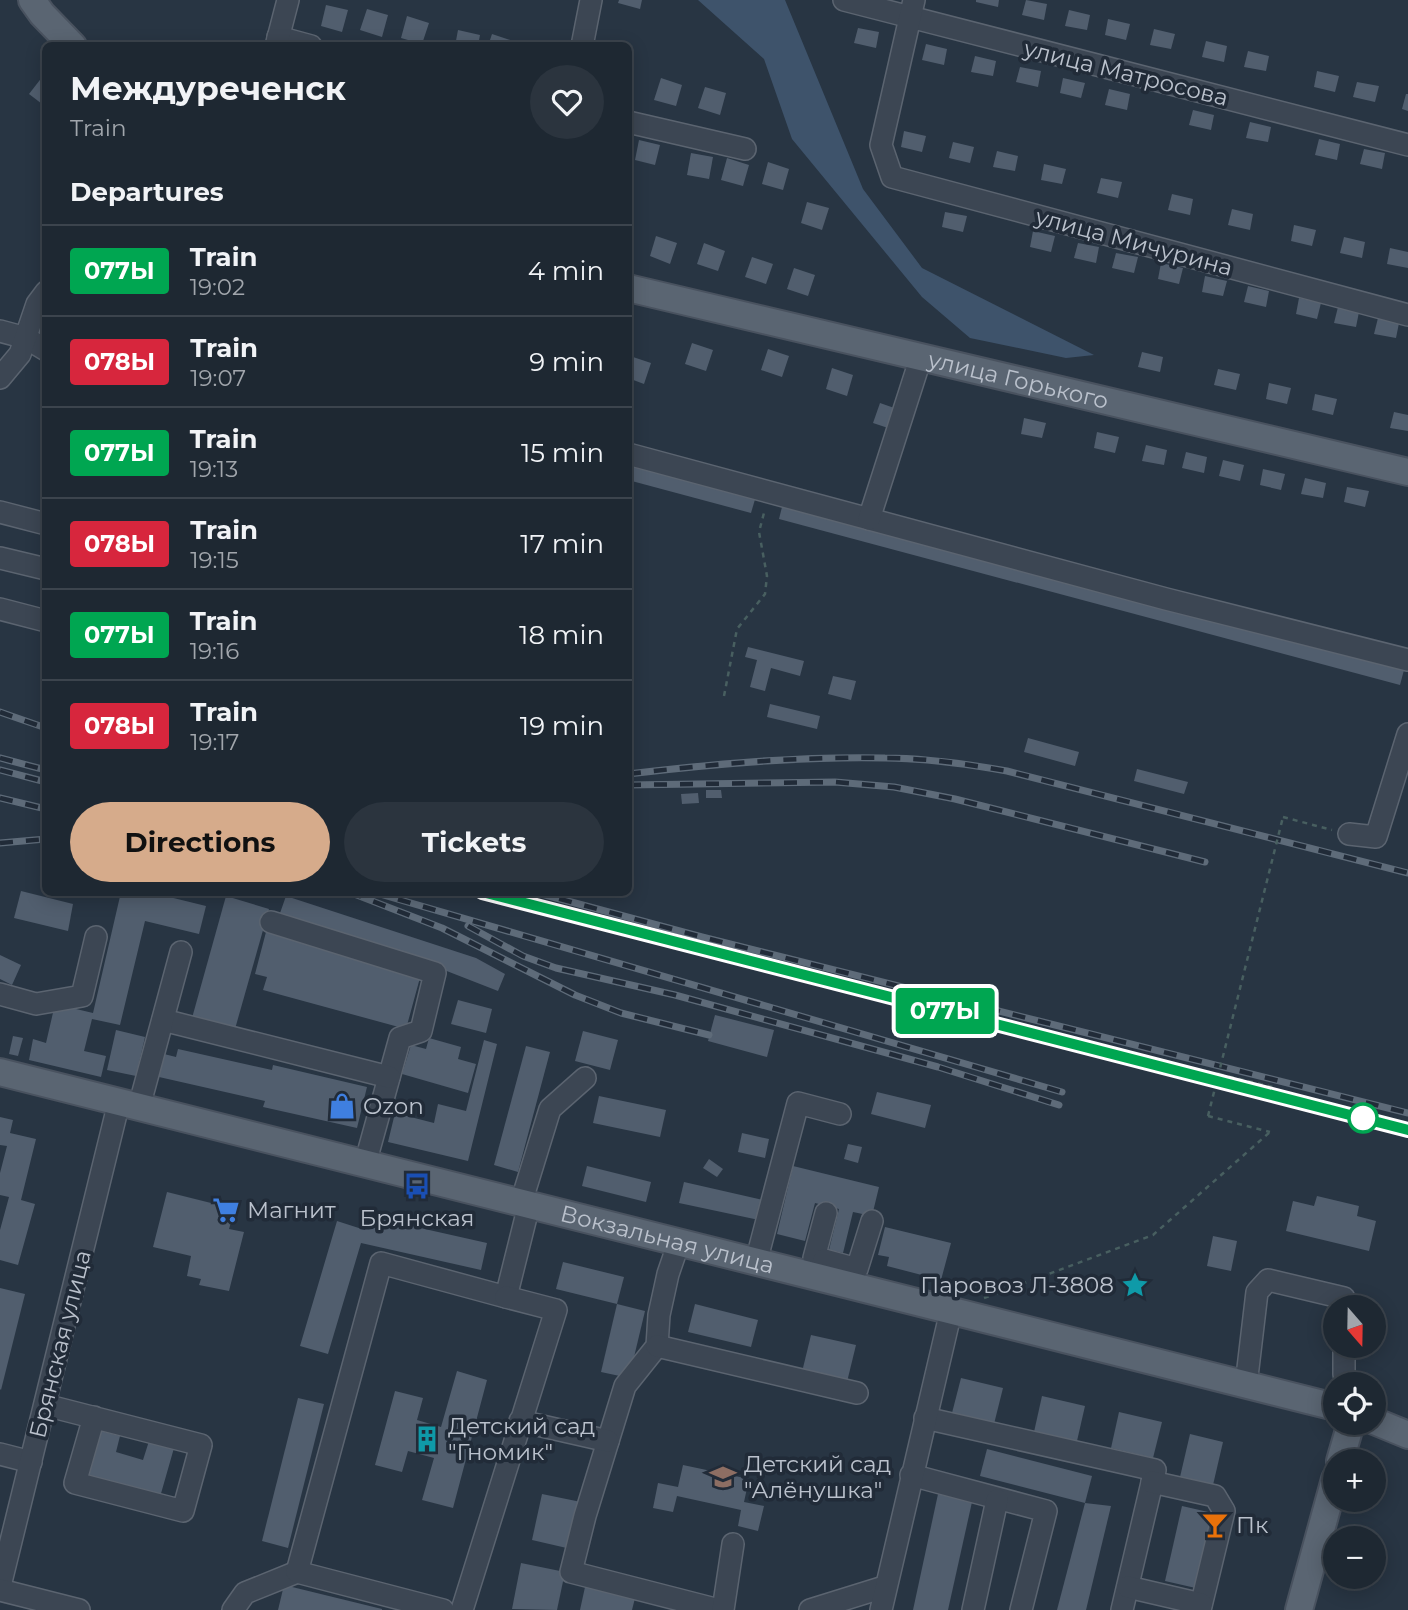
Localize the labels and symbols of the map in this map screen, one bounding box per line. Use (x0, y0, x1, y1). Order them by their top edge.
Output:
street label: улица Матросова (1020, 34, 1231, 112)
street label: улица Мичурина (1031, 202, 1236, 282)
street label: улица Горького (924, 345, 1111, 415)
line badge: 077Ы (896, 988, 994, 1034)
shop icon: Ozon (327, 1091, 357, 1121)
place label: Ozon (363, 1092, 424, 1120)
unlabelled marker (1348, 1103, 1378, 1133)
bus stop icon: Брянская (402, 1171, 432, 1201)
supermarket icon: Магнит (211, 1195, 241, 1225)
place label: Магнит (247, 1196, 336, 1224)
street label: Вокзальная улица (558, 1199, 777, 1280)
place label: Брянская (360, 1204, 474, 1232)
street label: Брянская улица (23, 1247, 97, 1441)
place icon: Паровоз Л-3808 (1120, 1270, 1150, 1300)
place label: Паровоз Л-3808 (920, 1271, 1114, 1299)
north arrow (1323, 1295, 1386, 1358)
place label: Детский сад "Гномик" (448, 1412, 595, 1466)
building icon: Детский сад "Гномик" (412, 1424, 442, 1454)
place label: Детский сад "Алёнушка" (744, 1450, 891, 1504)
school or university icon: Детский сад "Алёнушка" (708, 1462, 738, 1492)
bar icon: Пк (1200, 1510, 1230, 1540)
place label: Пк (1236, 1511, 1269, 1539)

